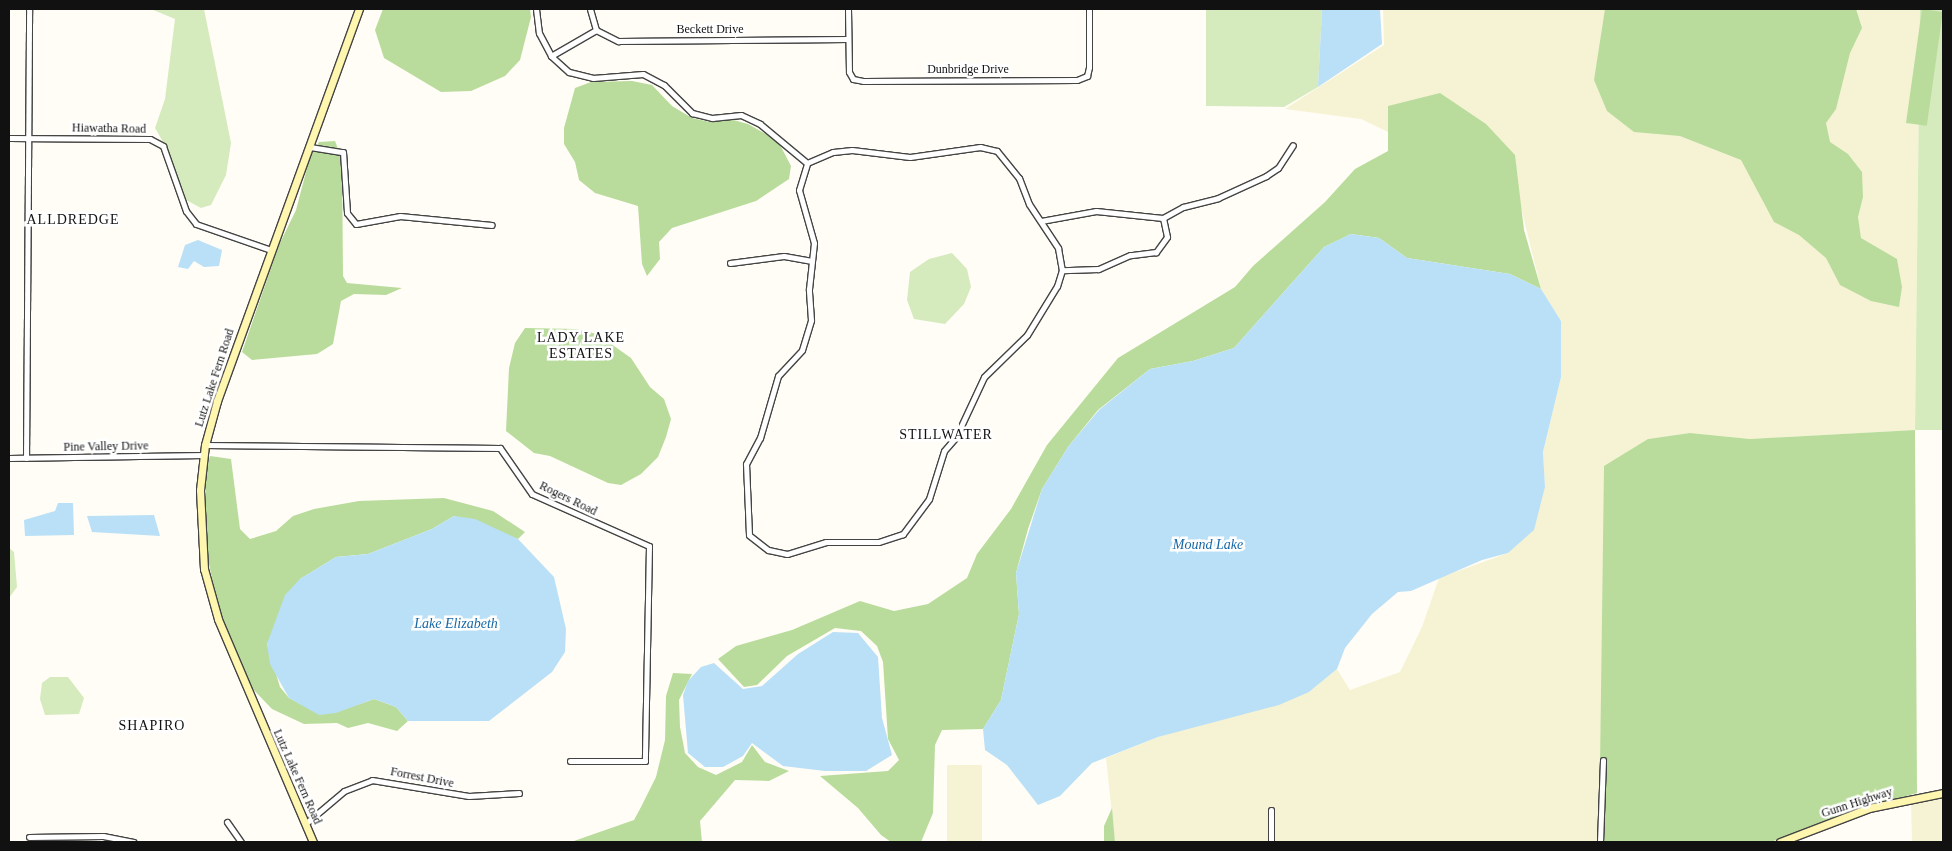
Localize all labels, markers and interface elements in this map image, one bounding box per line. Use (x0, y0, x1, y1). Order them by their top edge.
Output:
street label: Beckett Drive (677, 23, 743, 37)
street label: Dunbridge Drive (927, 63, 1009, 77)
street label: Hiawatha Road (72, 121, 146, 137)
district label: ALLDREDGE (25, 212, 121, 228)
street label: Lutz Lake Fern Road (192, 327, 238, 429)
district label: LADY LAKE ESTATES (536, 330, 626, 362)
district label: STILLWATER (898, 427, 994, 443)
street label: Pine Valley Drive (63, 439, 149, 455)
street label: Rogers Road (537, 479, 599, 519)
water label: Mound Lake (1173, 537, 1243, 553)
water label: Lake Elizabeth (414, 616, 498, 632)
district label: SHAPIRO (118, 718, 186, 734)
street label: Lutz Lake Fern Road (270, 727, 324, 827)
street label: Forrest Drive (389, 765, 455, 791)
street label: Gunn Highway (1820, 785, 1894, 821)

